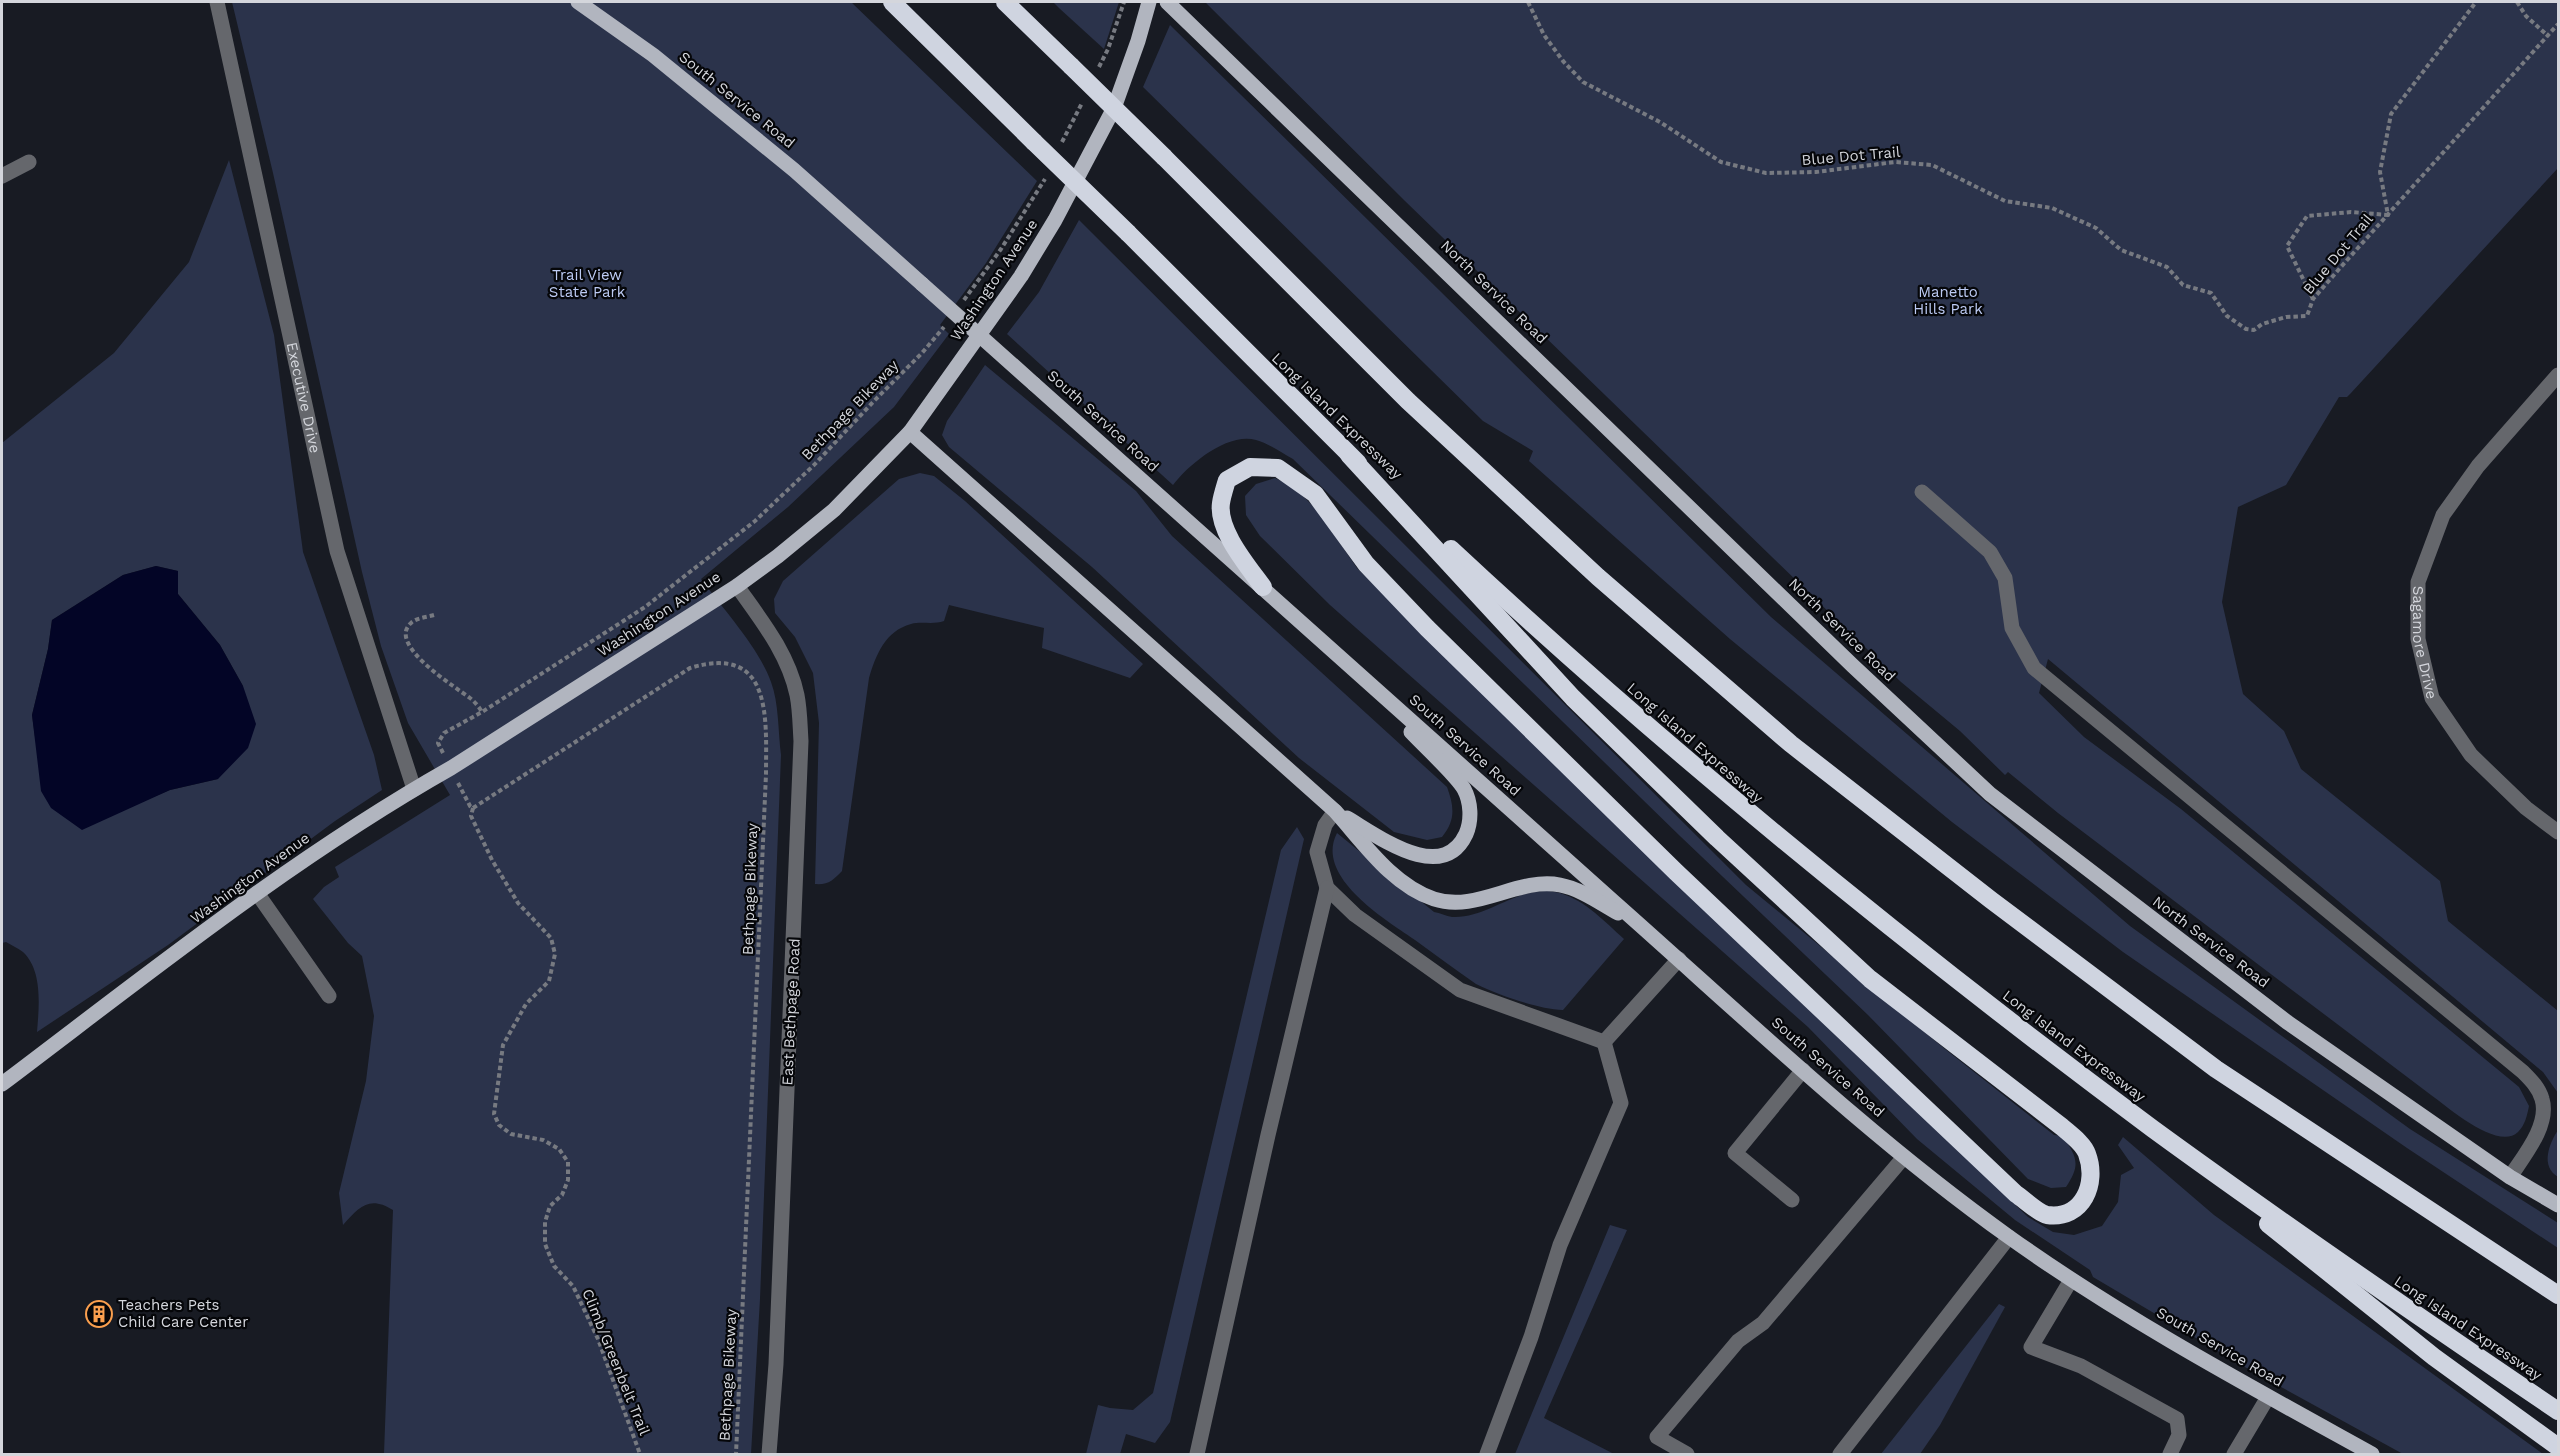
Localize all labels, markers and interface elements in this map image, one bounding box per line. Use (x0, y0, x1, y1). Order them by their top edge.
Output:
street label: South Service Road (676, 48, 798, 152)
street label: Blue Dot Trail (1801, 143, 1902, 169)
street label: Blue Dot Trail (2299, 210, 2377, 298)
street label: Washington Avenue (947, 216, 1041, 344)
street label: North Service Road (1437, 236, 1551, 348)
park label: Trail View State Park (549, 266, 626, 301)
park label: Manetto Hills Park (1913, 283, 1983, 318)
street label: Executive Drive (283, 341, 324, 455)
street label: Long Island Expressway (1268, 349, 1406, 483)
street label: Bethpage Bikeway (798, 356, 903, 464)
street label: South Service Road (1044, 366, 1162, 476)
street label: Washington Avenue (594, 568, 724, 660)
street label: North Service Road (1785, 574, 1899, 686)
street label: Sagamore Drive (2409, 586, 2441, 701)
street label: Long Island Expressway (1623, 679, 1767, 807)
street label: South Service Road (1406, 690, 1524, 800)
street label: Bethpage Bikeway (739, 822, 761, 955)
street label: Washington Avenue (187, 829, 313, 927)
street label: North Service Road (2149, 892, 2273, 992)
street label: East Bethpage Road (778, 938, 804, 1086)
street label: Long Island Expressway (1999, 986, 2149, 1106)
street label: South Service Road (1768, 1013, 1888, 1121)
street label: Long Island Expressway (2391, 1272, 2545, 1384)
street label: Climb/Greenbelt Trail (578, 1286, 654, 1438)
place label: Teachers Pets Child Care Center (118, 1296, 248, 1331)
building icon: Teachers Pets Child Care Center (84, 1299, 114, 1329)
street label: South Service Road (2153, 1303, 2287, 1391)
street label: Bethpage Bikeway (716, 1308, 740, 1441)

